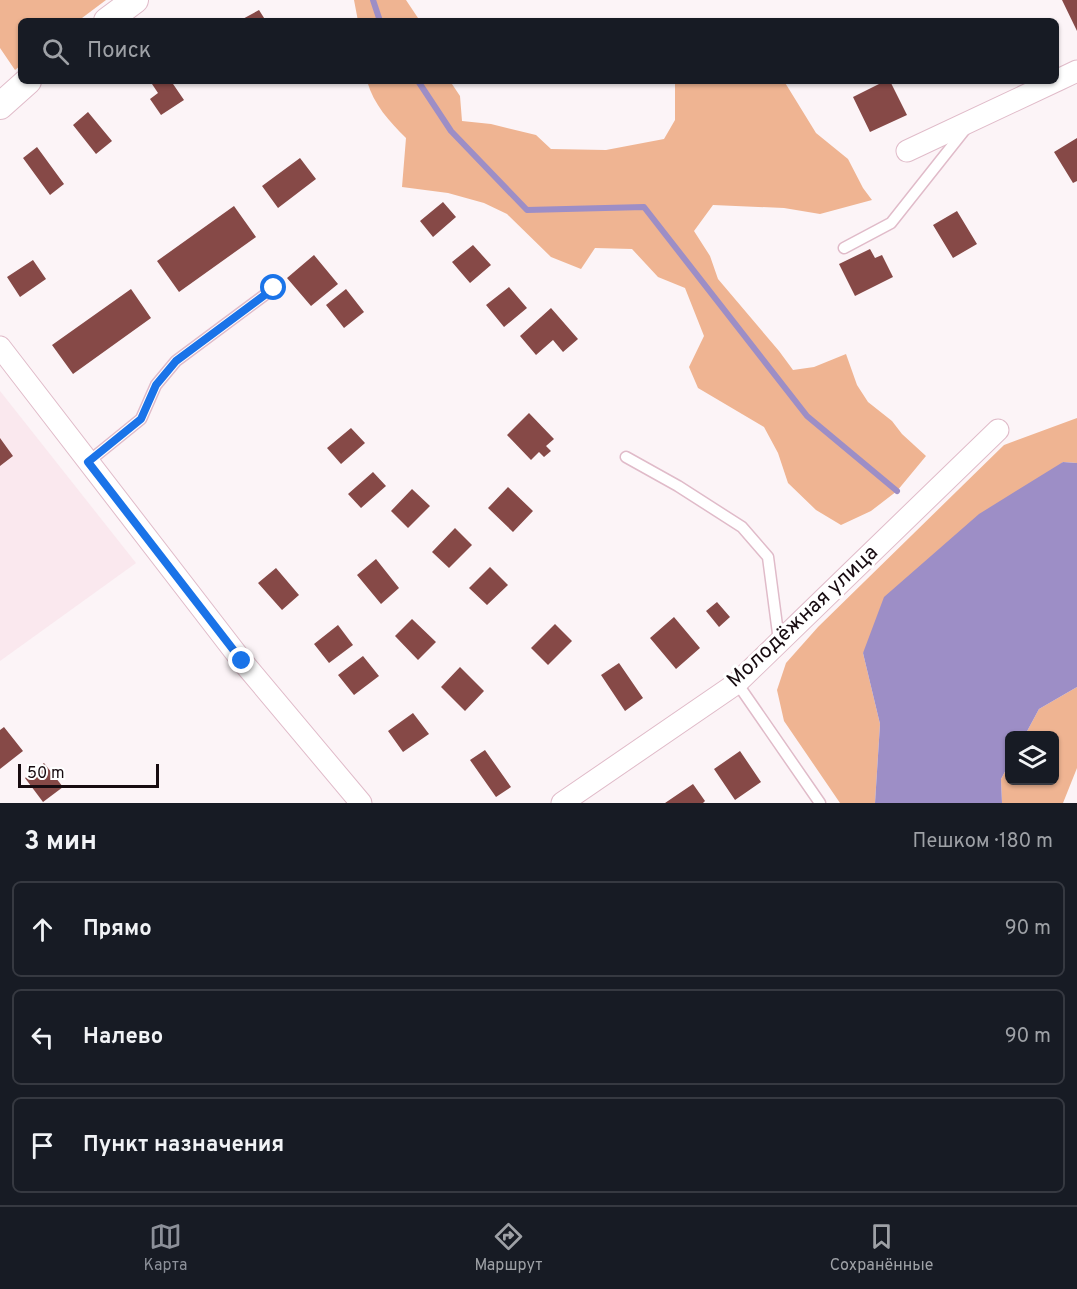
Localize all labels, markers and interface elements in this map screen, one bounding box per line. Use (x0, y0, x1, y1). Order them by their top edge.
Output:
search box (18, 18, 1059, 84)
icon: search (39, 35, 72, 68)
text: Поиск (87, 38, 151, 65)
route start (260, 274, 286, 300)
street label: Молодёжная улица (722, 540, 884, 694)
route end (228, 647, 254, 673)
map controls (1005, 731, 1059, 785)
button: layers (1005, 731, 1059, 785)
scale bar (18, 761, 159, 788)
text: 50 m (27, 764, 65, 784)
text: 3 мин (24, 826, 97, 859)
text: Пешком · 180 m (913, 829, 1053, 855)
icon: ahead (26, 913, 59, 946)
text: Прямо (83, 916, 152, 943)
text: 90 m (1005, 916, 1051, 942)
icon: left (26, 1021, 59, 1054)
text: Налево (83, 1024, 163, 1051)
text: 90 m (1005, 1024, 1051, 1050)
icon: arrive (26, 1129, 59, 1162)
text: Пункт назначения (83, 1132, 284, 1159)
tab: Карта (144, 1220, 187, 1276)
tab: Маршрут (474, 1220, 543, 1276)
tab: Сохранённые (830, 1220, 933, 1276)

